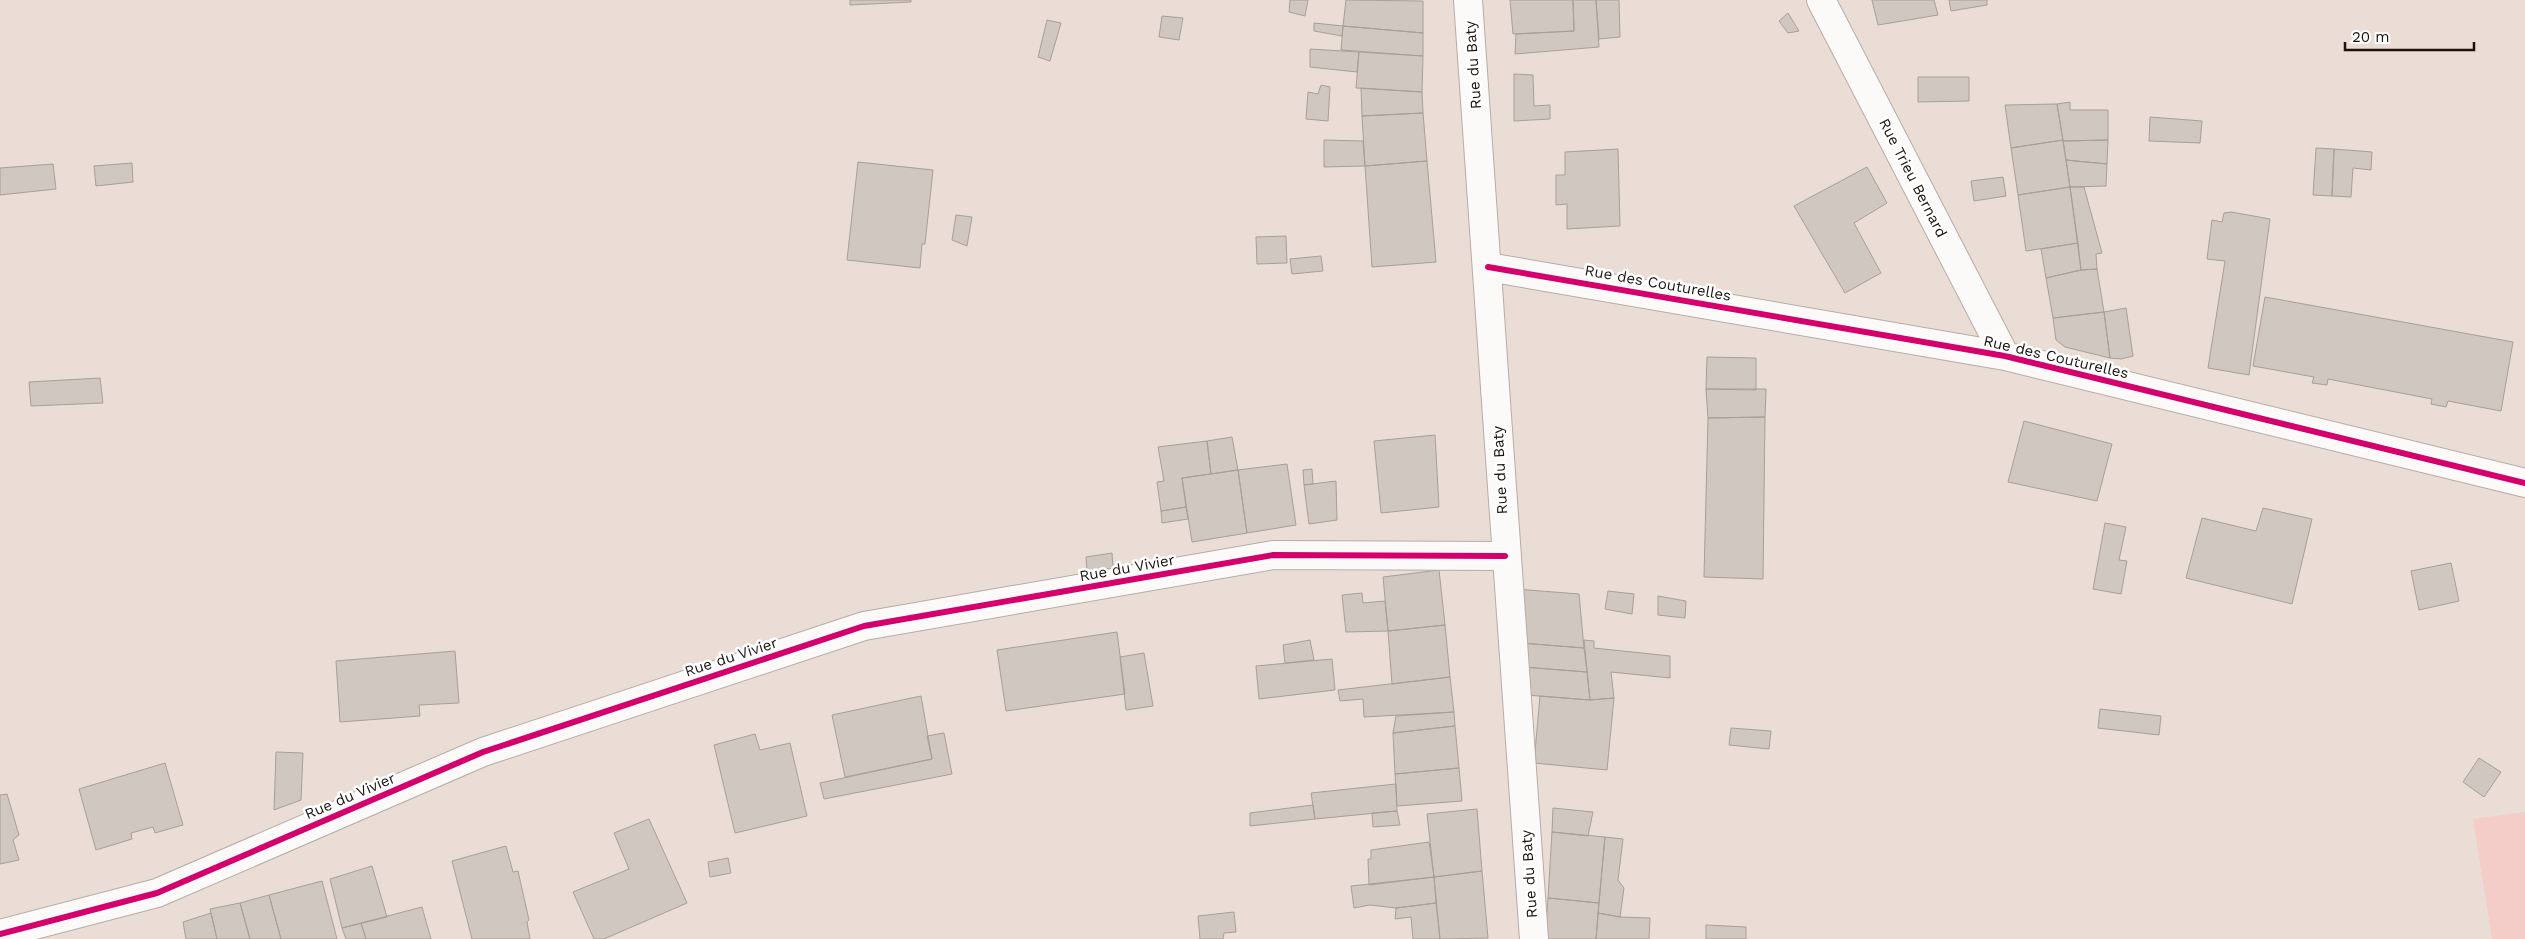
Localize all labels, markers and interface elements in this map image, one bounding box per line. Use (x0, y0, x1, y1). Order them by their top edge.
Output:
street label: Rue du Baty (1461, 20, 1485, 110)
scale bar (2345, 20, 2474, 52)
text: 20 m (2352, 28, 2390, 46)
street label: Rue Trieu Bernard (1875, 115, 1951, 241)
street label: Rue des Couturelles (1583, 261, 1733, 305)
street label: Rue des Couturelles (1982, 332, 2130, 382)
street label: Rue du Baty (1489, 425, 1511, 515)
street label: Rue du Vivier (1078, 551, 1176, 585)
street label: Rue du Vivier (682, 634, 780, 680)
street label: Rue du Vivier (302, 769, 398, 823)
street label: Rue du Baty (1517, 829, 1541, 919)

